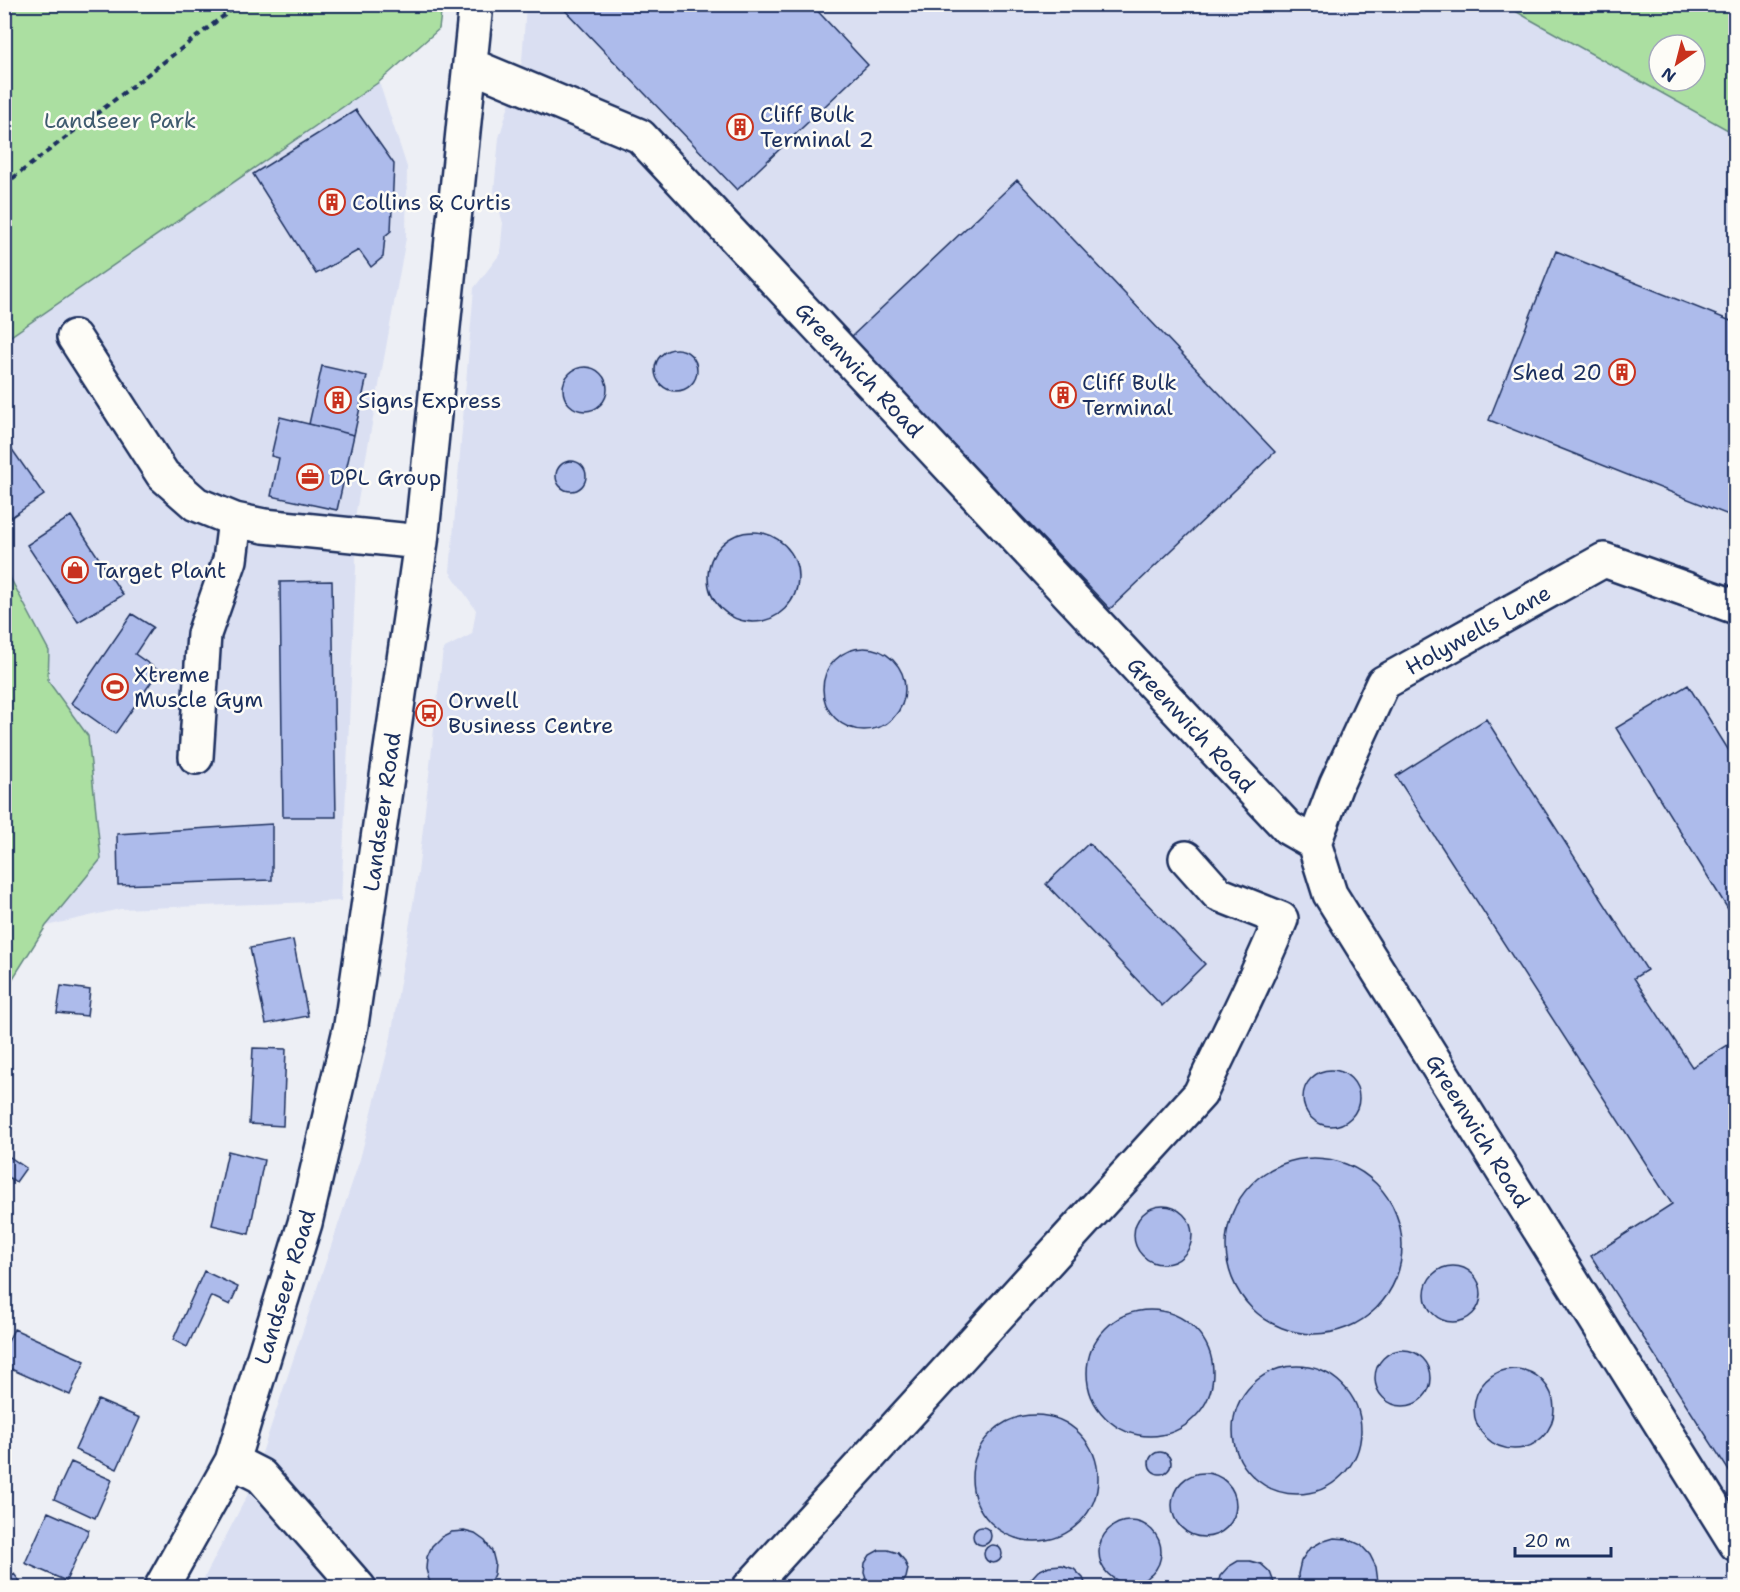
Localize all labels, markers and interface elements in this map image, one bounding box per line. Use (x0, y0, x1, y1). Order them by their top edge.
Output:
north arrow (1647, 33, 1707, 93)
text: N (1657, 63, 1680, 87)
place label: Cliff Bulk Terminal 2 (760, 100, 874, 154)
park label: Landseer Park (44, 106, 196, 135)
building icon: Cliff Bulk Terminal 2 (725, 112, 755, 142)
building icon: Collins & Curtis (317, 187, 347, 217)
place label: Collins & Curtis (352, 188, 511, 217)
street label: Greenwich Road (789, 296, 930, 444)
building icon: Shed 20 (1607, 357, 1637, 387)
place label: Shed 20 (1513, 358, 1602, 387)
place label: Cliff Bulk Terminal (1082, 368, 1177, 422)
building icon: Cliff Bulk Terminal (1048, 380, 1078, 410)
building icon: Signs Express (323, 385, 353, 415)
place label: Signs Express (358, 386, 501, 415)
office icon: DPL Group (295, 462, 325, 492)
place label: DPL Group (330, 463, 441, 492)
shop icon: Target Plant (60, 555, 90, 585)
place label: Target Plant (94, 556, 226, 585)
street label: Holywells Lane (1400, 578, 1556, 682)
street label: Greenwich Road (1121, 651, 1262, 799)
place label: Xtreme Muscle Gym (134, 660, 263, 714)
sports icon: Xtreme Muscle Gym (100, 672, 130, 702)
place label: Orwell Business Centre (448, 686, 613, 740)
bus stop icon: Orwell Business Centre (414, 698, 444, 728)
street label: Landseer Road (356, 730, 408, 894)
street label: Greenwich Road (1419, 1049, 1537, 1213)
street label: Landseer Road (248, 1206, 322, 1368)
scale bar (1515, 1520, 1611, 1558)
text: 20 m (1524, 1529, 1570, 1553)

